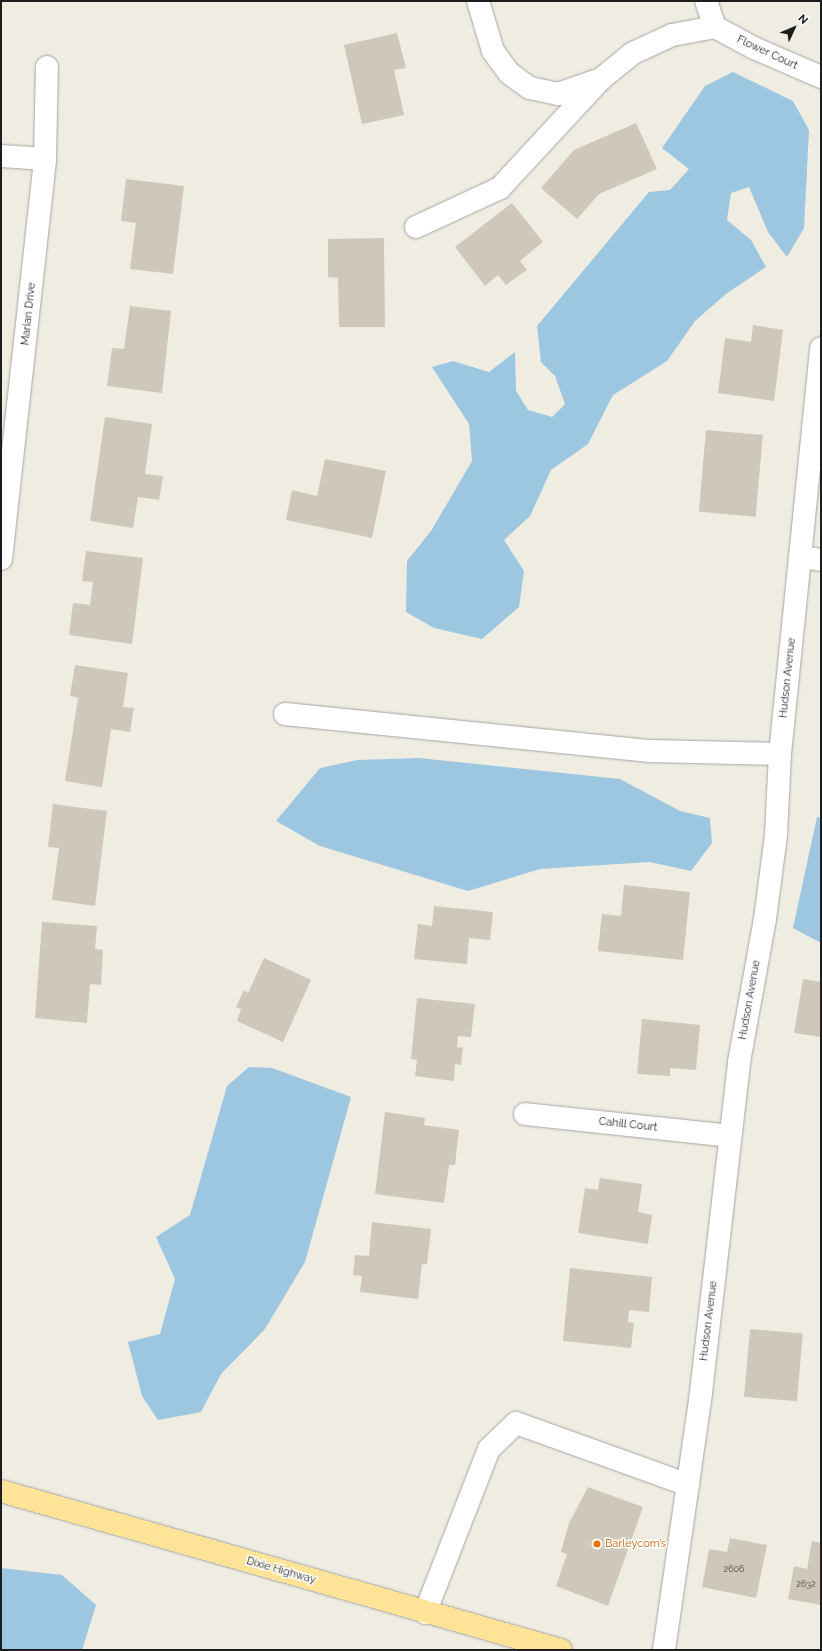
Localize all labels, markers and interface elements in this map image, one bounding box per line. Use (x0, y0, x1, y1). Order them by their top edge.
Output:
north arrow (774, 8, 814, 48)
text: N (795, 12, 811, 27)
street label: Flower Court (734, 33, 800, 73)
street label: Marian Drive (19, 282, 39, 346)
street label: Hudson Avenue (777, 637, 799, 719)
street label: Hudson Avenue (736, 959, 764, 1041)
street label: Cahill Court (598, 1115, 658, 1135)
street label: Hudson Avenue (698, 1280, 720, 1362)
place label: Barleycorn’s (605, 1537, 666, 1551)
marker: Barleycorn’s (592, 1539, 602, 1549)
street label: Dixie Highway (245, 1555, 317, 1587)
house number: 2606 (723, 1564, 745, 1574)
house number: 2632 (796, 1579, 816, 1589)

